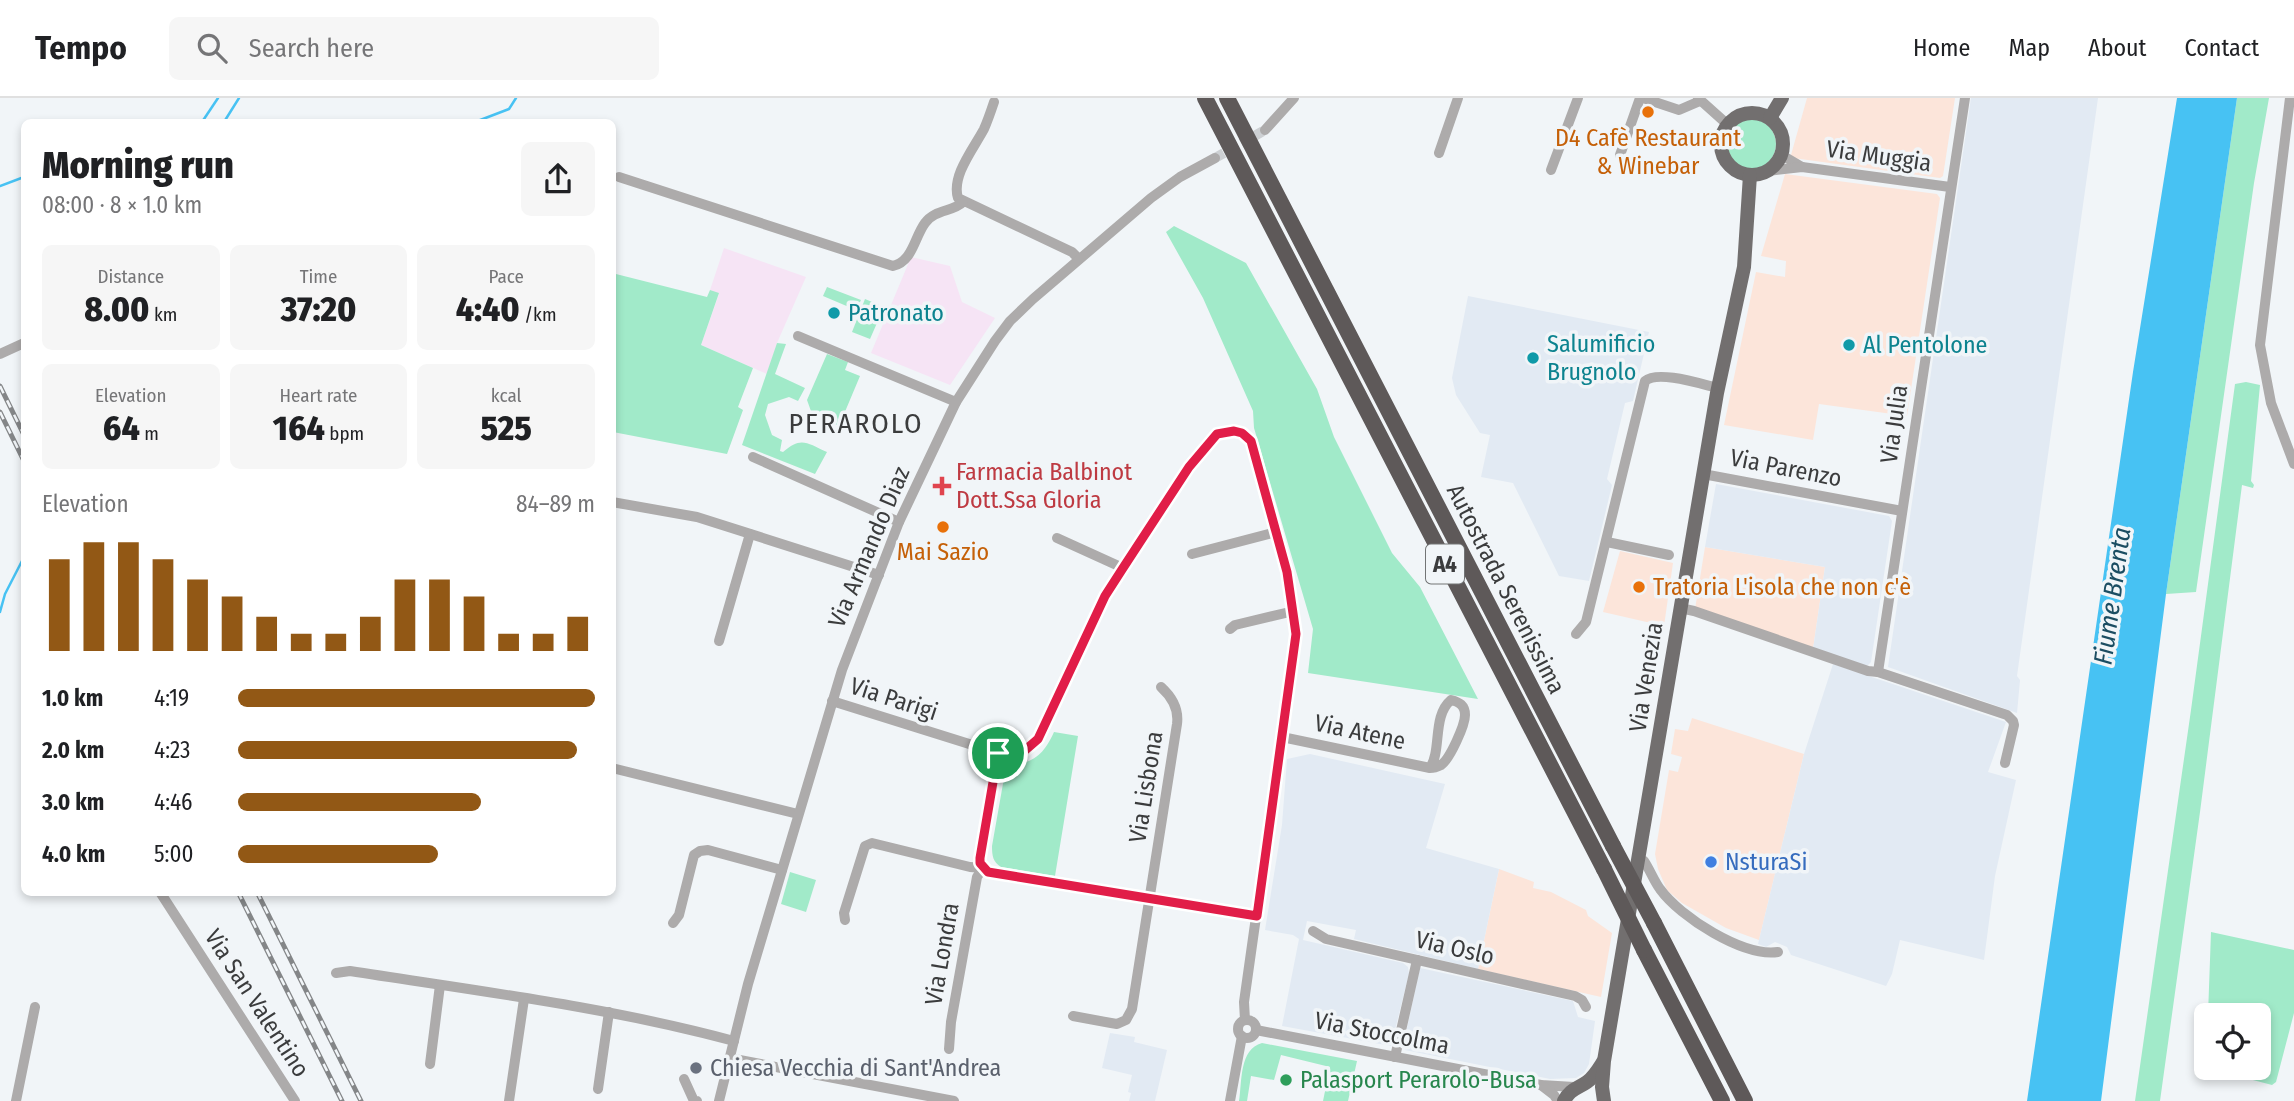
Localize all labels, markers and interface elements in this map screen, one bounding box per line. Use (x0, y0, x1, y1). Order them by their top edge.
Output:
search box (169, 17, 659, 80)
text: Tempo (35, 28, 127, 68)
icon: search (193, 29, 231, 67)
text: Search here (249, 33, 374, 64)
text: Home (1913, 34, 1970, 62)
text: Map (2008, 34, 2050, 62)
text: About (2088, 34, 2146, 62)
text: Contact (2184, 34, 2259, 62)
marker: D4 Cafè Restaurant & Winebar (1640, 104, 1656, 120)
place label: D4 Cafè Restaurant & Winebar (1555, 124, 1741, 180)
street label: Via Muggia (1825, 135, 1933, 177)
text: Morning run (42, 142, 234, 188)
button: share (521, 142, 595, 216)
text: 08:00 · 8 × 1.0 km (42, 191, 202, 219)
text: Distance (98, 265, 164, 288)
text: Time (300, 265, 337, 288)
text: Pace (488, 265, 524, 288)
text: 8.00 (84, 288, 149, 330)
text: 37:20 (281, 288, 356, 330)
text: 4:40 (456, 288, 520, 330)
place label: Patronato (848, 299, 944, 327)
text: km (149, 303, 177, 326)
text: /km (520, 303, 557, 326)
marker: Patronato (826, 305, 842, 321)
place label: Salumificio Brugnolo (1547, 330, 1655, 386)
place label: Al Pentolone (1863, 331, 1987, 359)
marker: Al Pentolone (1841, 337, 1857, 353)
marker: Salumificio Brugnolo (1525, 350, 1541, 366)
street label: Via Julia (1875, 383, 1913, 465)
text: Elevation (95, 384, 167, 407)
text: Heart rate (279, 384, 358, 407)
text: kcal (491, 384, 522, 407)
text: 64 (103, 407, 140, 449)
text: 164 (273, 407, 325, 449)
text: 525 (481, 407, 532, 449)
district label: PERAROLO (788, 407, 924, 440)
text: m (140, 422, 159, 445)
text: bpm (325, 422, 364, 445)
street label: Via Parenzo (1728, 443, 1844, 493)
place label: Farmacia Balbinot Dott.Ssa Gloria (956, 458, 1132, 514)
street label: Via Armando Diaz (823, 462, 915, 632)
marker: Farmacia Balbinot Dott.Ssa Gloria (934, 478, 950, 494)
street label: Autostrada Serenissima (1441, 479, 1571, 699)
text: Elevation (42, 490, 129, 518)
text: 84–89 m (516, 490, 595, 518)
marker: Mai Sazio (935, 519, 951, 535)
water label: Fiume Brenta (2088, 525, 2137, 667)
place label: Mai Sazio (897, 538, 989, 566)
road number: A4 (1426, 544, 1464, 584)
place label: Tratoria L'isola che non c'è (1653, 573, 1911, 601)
marker: Tratoria L'isola che non c'è (1631, 579, 1647, 595)
street label: Via Venezia (1624, 620, 1668, 734)
street label: Via Parigi (847, 672, 941, 726)
text: 1.0 km (42, 684, 103, 712)
text: 4:19 (154, 684, 189, 712)
street label: Via Atene (1312, 709, 1408, 755)
pin (968, 723, 1028, 783)
street label: Via Lisbona (1123, 729, 1169, 845)
icon: arrive (979, 734, 1017, 772)
text: 2.0 km (42, 736, 104, 764)
text: 4:23 (154, 736, 190, 764)
text: 3.0 km (42, 788, 104, 816)
text: 4:46 (154, 788, 192, 816)
text: 4.0 km (42, 840, 105, 868)
text: 5:00 (154, 840, 193, 868)
place label: NsturaSi (1725, 848, 1808, 876)
marker: NsturaSi (1703, 854, 1719, 870)
street label: Via Londra (919, 901, 965, 1007)
street label: Via San Valentino (199, 924, 315, 1082)
street label: Via Oslo (1413, 925, 1497, 971)
map controls (2194, 1003, 2271, 1080)
button: locate (2194, 1003, 2271, 1080)
street label: Via Stoccolma (1312, 1006, 1452, 1060)
place label: Chiesa Vecchia di Sant'Andrea (710, 1054, 1001, 1082)
marker: Chiesa Vecchia di Sant'Andrea (688, 1060, 704, 1076)
place label: Palasport Perarolo-Busa (1300, 1066, 1537, 1094)
marker: Palasport Perarolo-Busa (1278, 1072, 1294, 1088)

